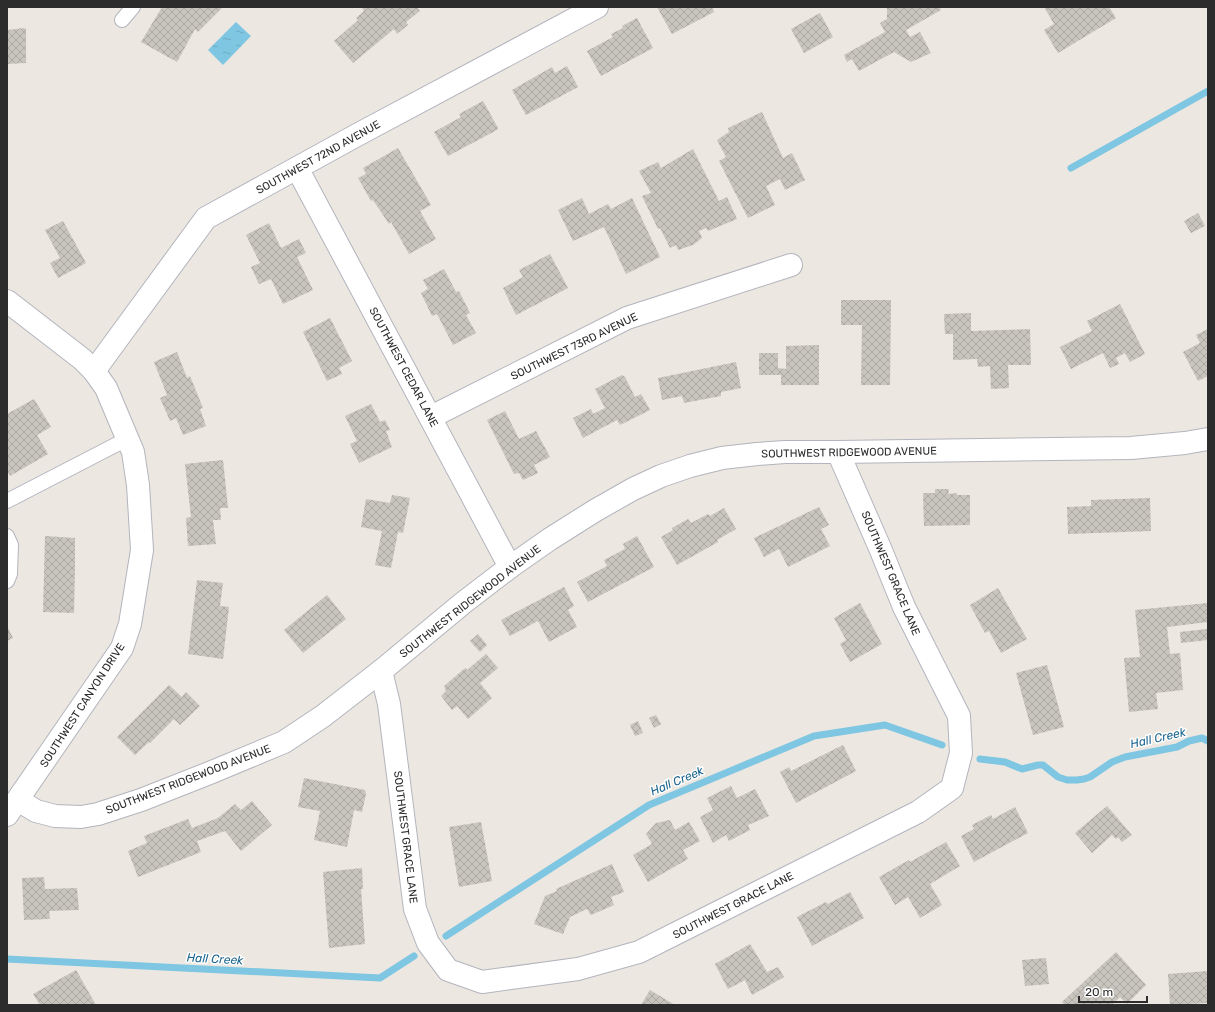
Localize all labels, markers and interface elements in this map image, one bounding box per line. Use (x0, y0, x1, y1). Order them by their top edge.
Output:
street label: SOUTHWEST 72ND AVENUE (254, 118, 383, 197)
street label: SOUTHWEST CEDAR LANE (366, 305, 441, 430)
street label: SOUTHWEST 73RD AVENUE (509, 310, 640, 383)
street label: SOUTHWEST RIDGEWOOD AVENUE (761, 444, 937, 461)
street label: SOUTHWEST GRACE LANE (858, 509, 923, 638)
street label: SOUTHWEST RIDGEWOOD AVENUE (397, 542, 544, 661)
street label: SOUTHWEST CANYON DRIVE (37, 640, 128, 770)
water label: Hall Creek (1129, 725, 1188, 751)
street label: SOUTHWEST RIDGEWOOD AVENUE (104, 742, 273, 817)
water label: Hall Creek (648, 763, 706, 798)
street label: SOUTHWEST GRACE LANE (391, 770, 420, 905)
street label: SOUTHWEST GRACE LANE (671, 869, 796, 942)
water label: Hall Creek (186, 951, 244, 968)
scale bar (1079, 978, 1147, 1004)
text: 20 m (1085, 985, 1113, 999)

